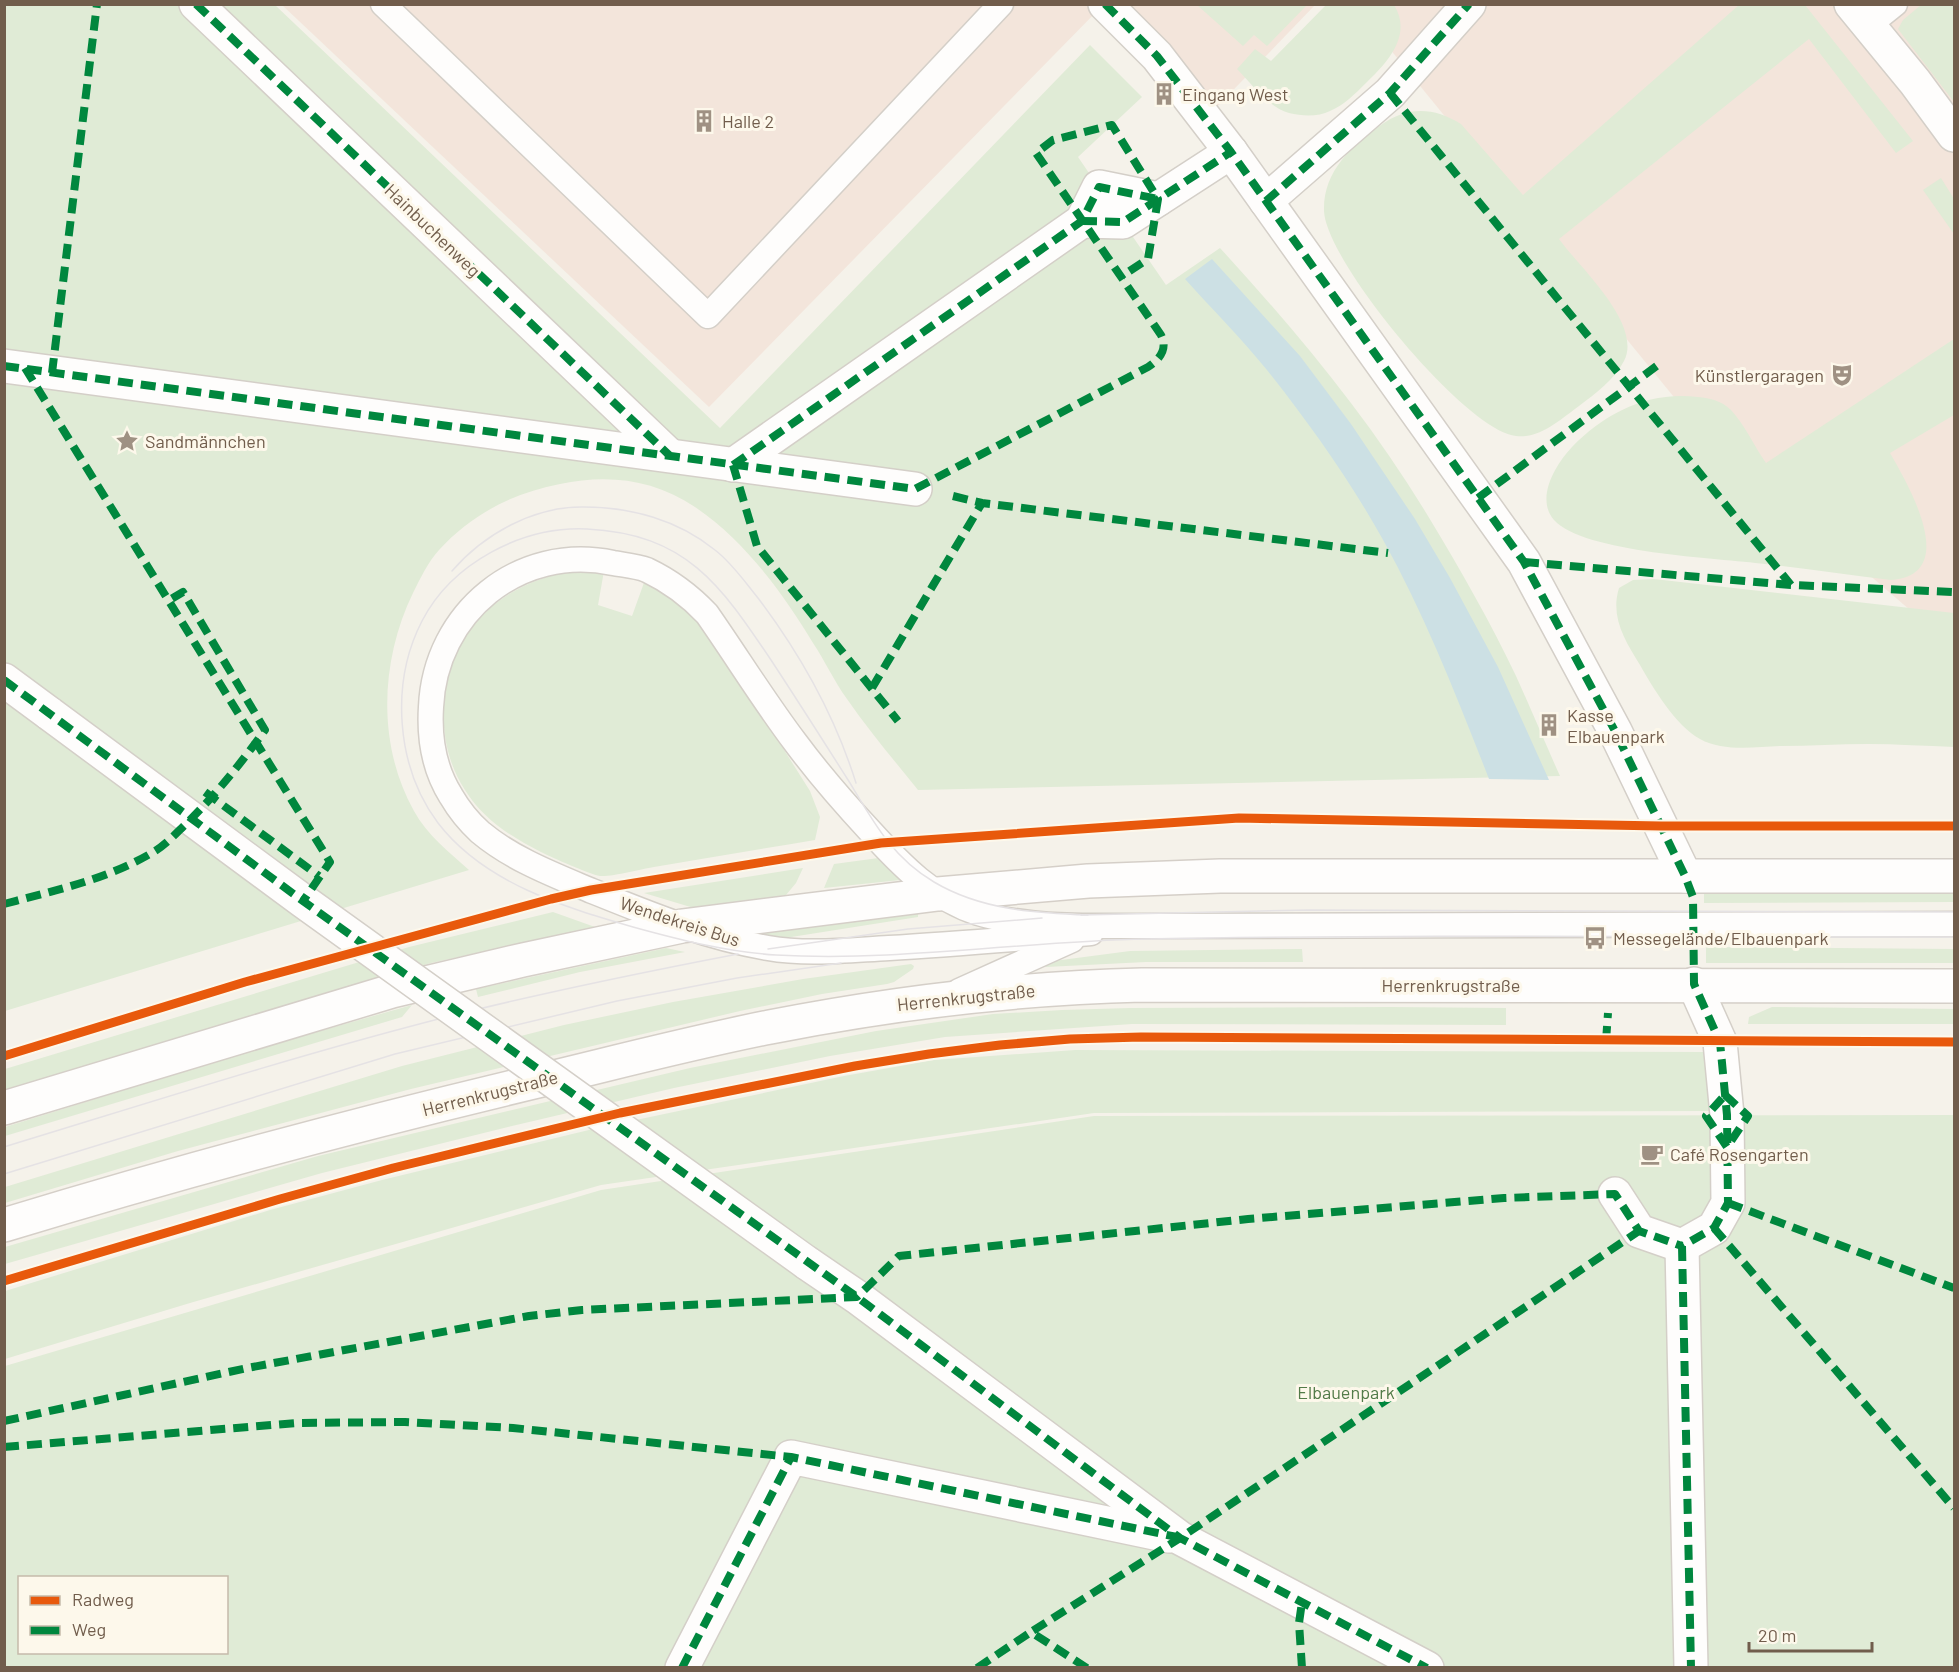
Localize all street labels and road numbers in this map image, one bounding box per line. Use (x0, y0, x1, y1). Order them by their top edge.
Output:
street label: Hainbuchenweg (381, 179, 485, 281)
street label: Wendekreis Bus (617, 891, 743, 951)
street label: Herrenkrugstraße (1382, 974, 1520, 996)
street label: Herrenkrugstraße (896, 979, 1036, 1015)
street label: Herrenkrugstraße (420, 1066, 560, 1120)

